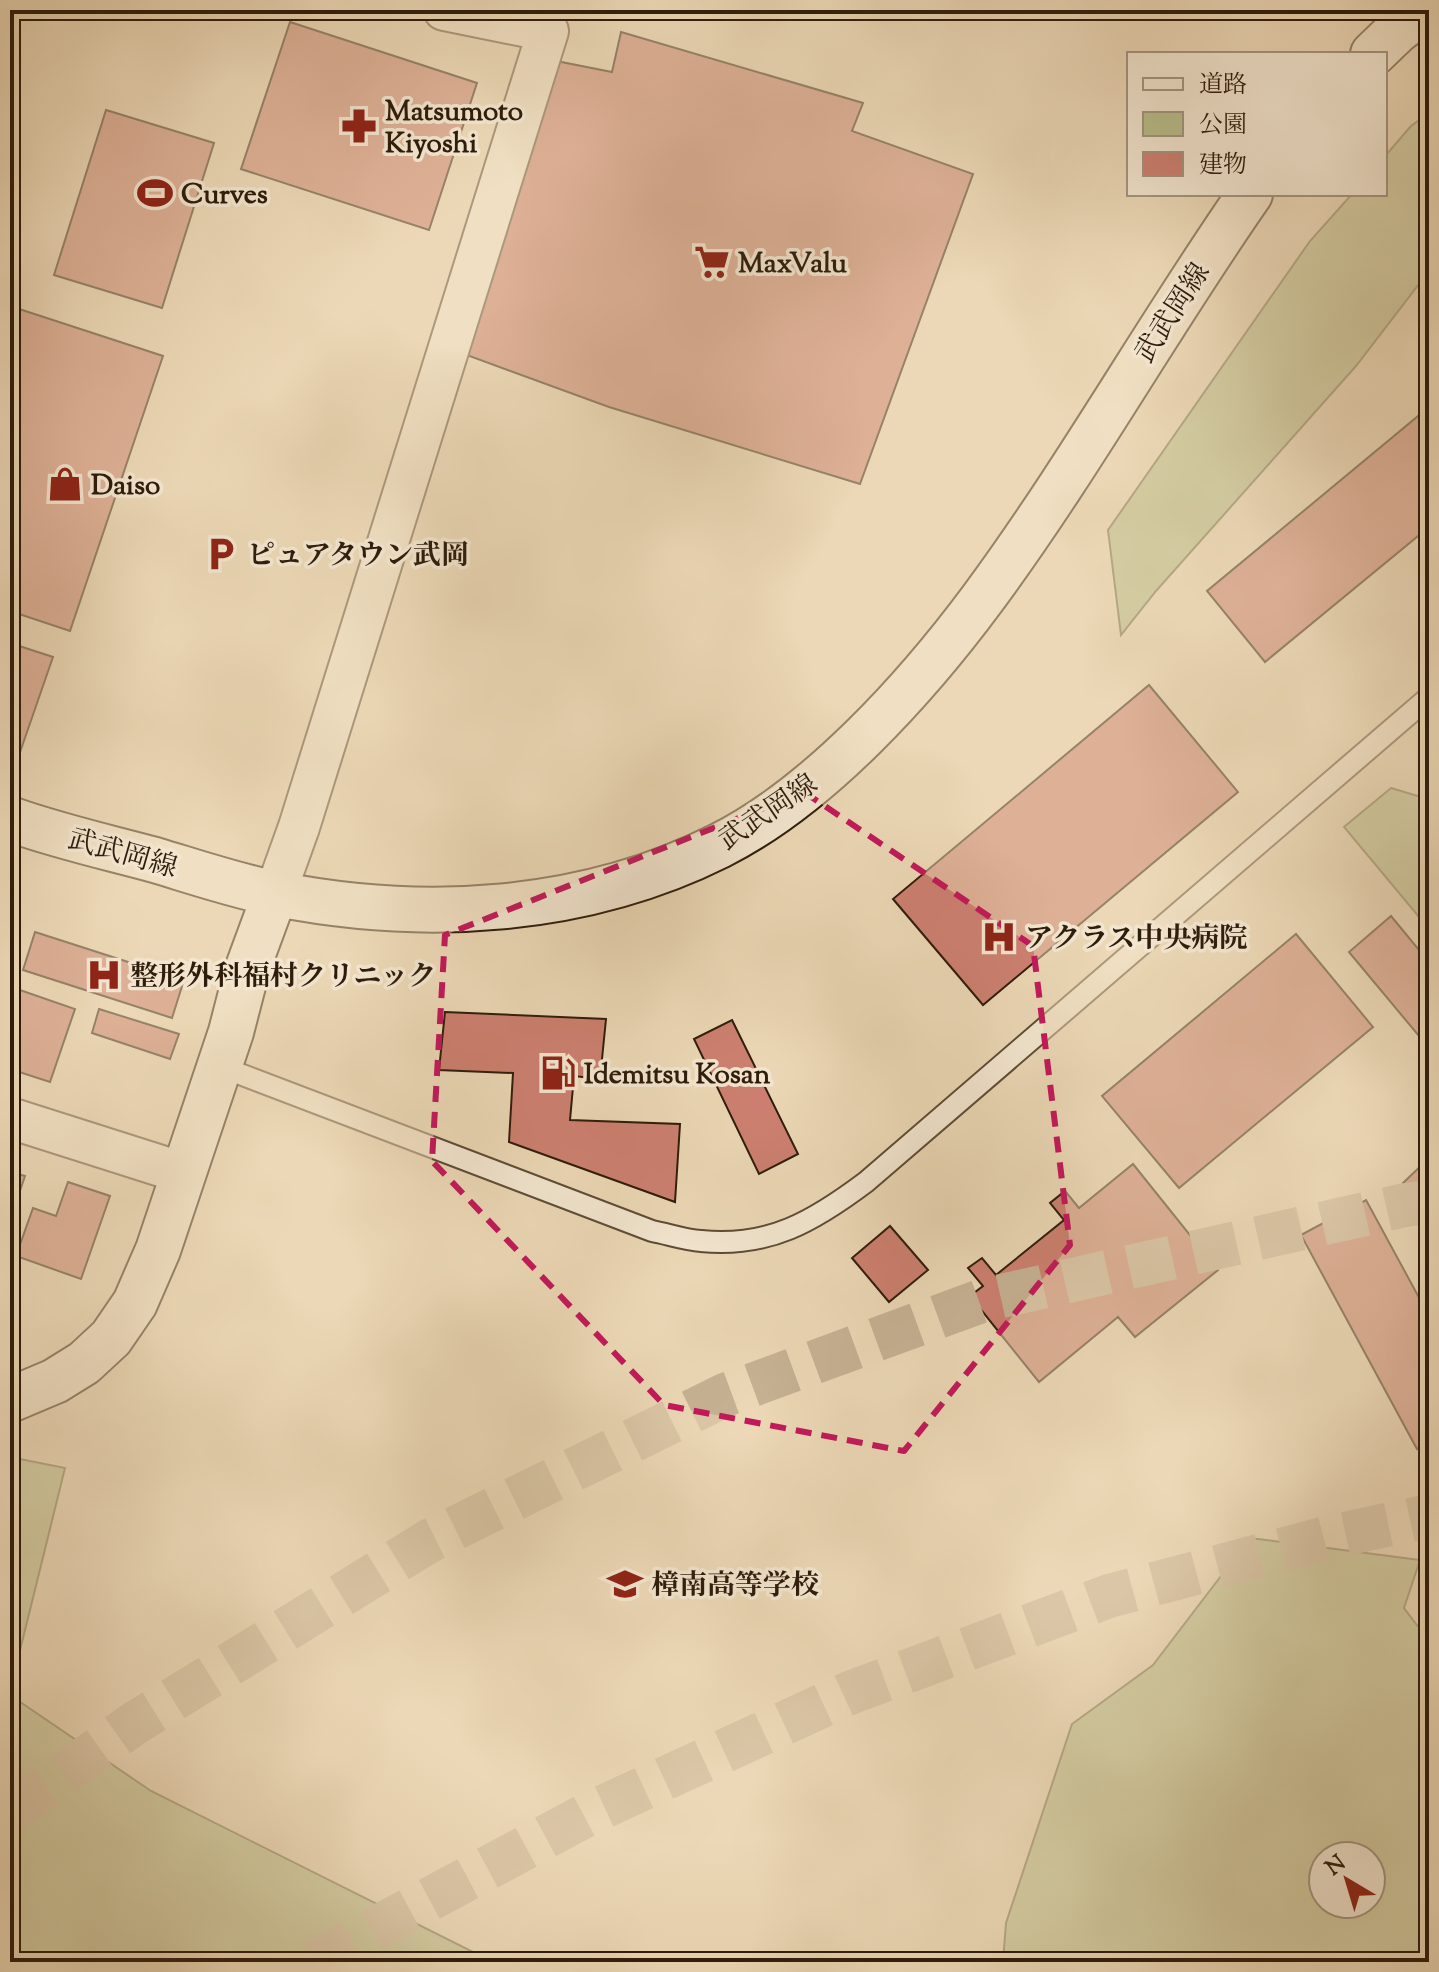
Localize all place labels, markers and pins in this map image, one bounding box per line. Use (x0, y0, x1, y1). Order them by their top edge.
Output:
place label: Matsumoto Kiyoshi (385, 93, 523, 165)
pharmacy icon: Matsumoto Kiyoshi (340, 107, 378, 145)
sports icon: Curves (136, 174, 174, 212)
place label: Curves (181, 176, 268, 216)
supermarket icon: MaxValu (693, 243, 731, 281)
place label: MaxValu (738, 245, 848, 285)
shop icon: Daiso (46, 465, 84, 503)
place label: Daiso (91, 467, 160, 507)
parking icon: ピュアタウン武岡 (202, 535, 240, 573)
place label: ピュアタウン武岡 (247, 537, 469, 577)
hospital icon: アクラス中央病院 (980, 918, 1018, 956)
place label: アクラス中央病院 (1025, 920, 1247, 960)
hospital icon: 整形外科福村クリニック (85, 956, 123, 994)
place label: 整形外科福村クリニック (130, 958, 436, 998)
fuel station icon: Idemitsu Kosan (539, 1054, 577, 1092)
place label: Idemitsu Kosan (584, 1056, 771, 1096)
school or university icon: 樟南高等学校 (606, 1565, 644, 1603)
place label: 樟南高等学校 (651, 1567, 819, 1607)

